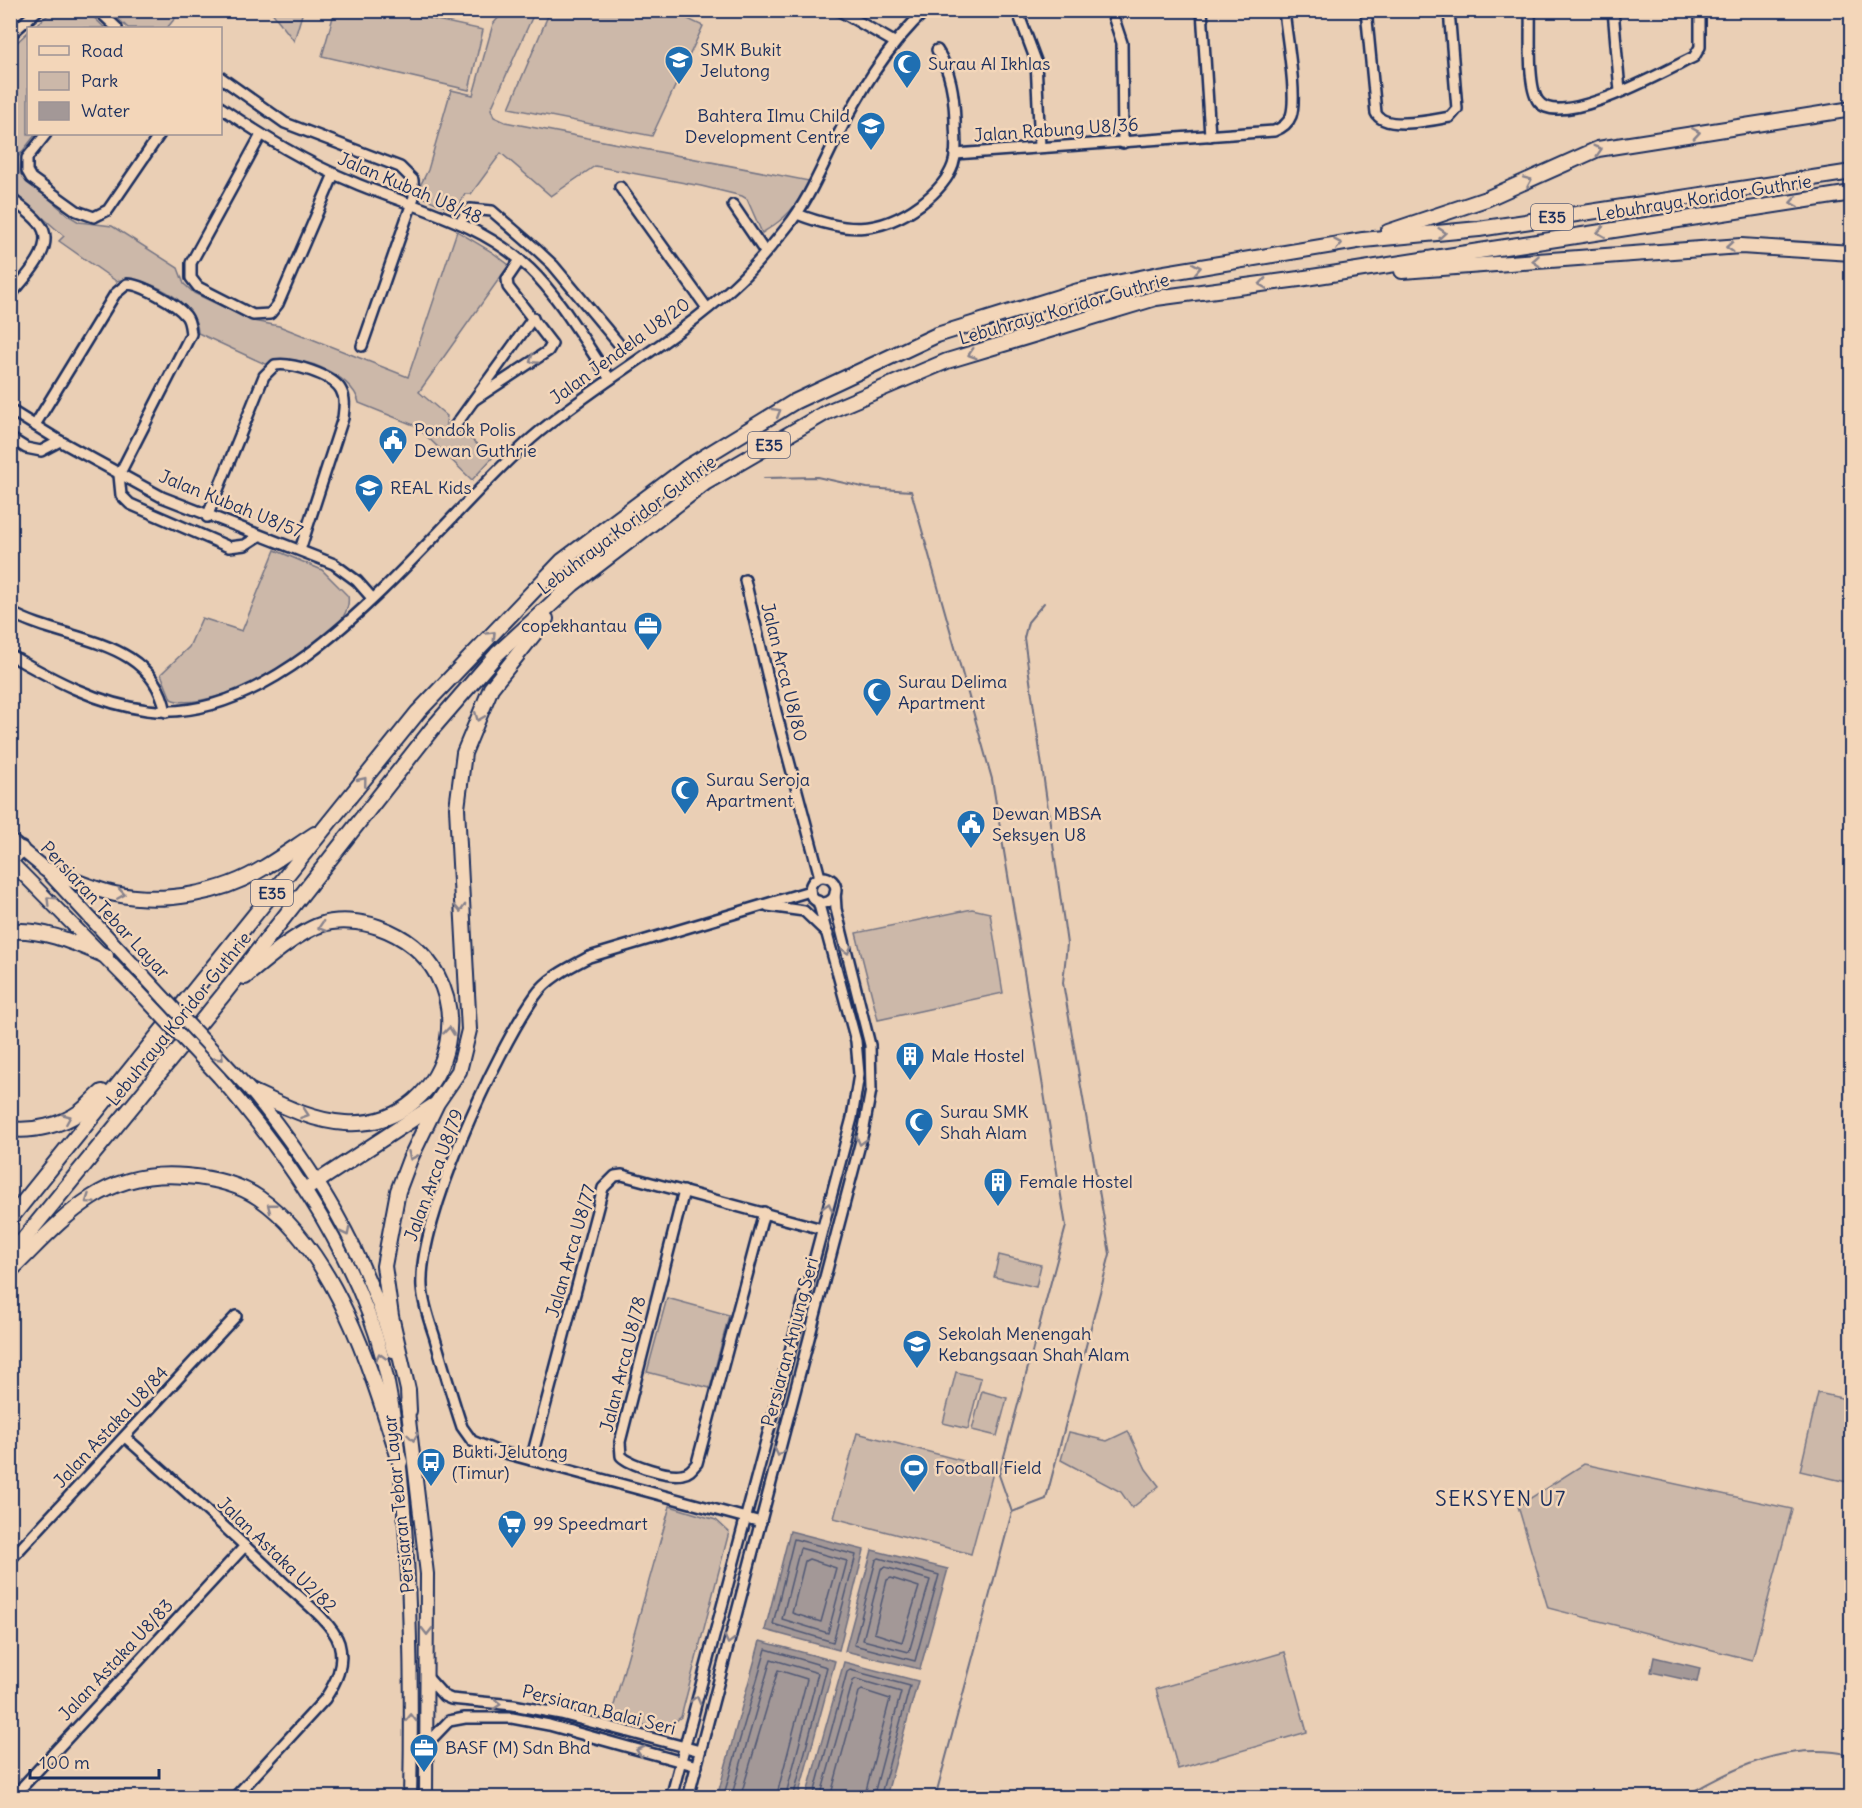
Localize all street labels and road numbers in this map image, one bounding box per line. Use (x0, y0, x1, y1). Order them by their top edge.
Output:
street label: Jalan Rabung U8/36 (973, 112, 1139, 147)
street label: Jalan Kubah U8/48 (334, 147, 486, 228)
street label: Lebuhraya Koridor Guthrie (1595, 169, 1813, 226)
road number: E35 (1531, 204, 1573, 230)
street label: Lebuhraya Koridor Guthrie (956, 267, 1172, 350)
street label: Jalan Jendela U8/20 (545, 292, 694, 409)
road number: E35 (748, 432, 790, 458)
street label: Lebuhraya Koridor Guthrie (533, 450, 721, 599)
street label: Jalan Kubah U8/57 (156, 464, 307, 543)
street label: Jalan Arca U8/80 (756, 600, 813, 744)
street label: Persiaran Tebar Layar (36, 836, 175, 984)
road number: E35 (251, 880, 293, 906)
street label: Lebuhraya Koridor Guthrie (101, 927, 256, 1111)
street label: Jalan Arca U8/79 (399, 1106, 468, 1244)
street label: Jalan Arca U8/77 (541, 1181, 601, 1320)
street label: Persiaran Anjung Seri (756, 1255, 823, 1429)
street label: Jalan Arca U8/78 (595, 1294, 651, 1434)
street label: Jalan Astaka U8/84 (48, 1361, 173, 1492)
street label: Persiaran Tebar Layar (378, 1413, 419, 1594)
street label: Jalan Astaka U2/82 (213, 1492, 342, 1618)
street label: Jalan Astaka U8/83 (53, 1594, 178, 1725)
street label: Persiaran Balai Seri (520, 1679, 678, 1740)

